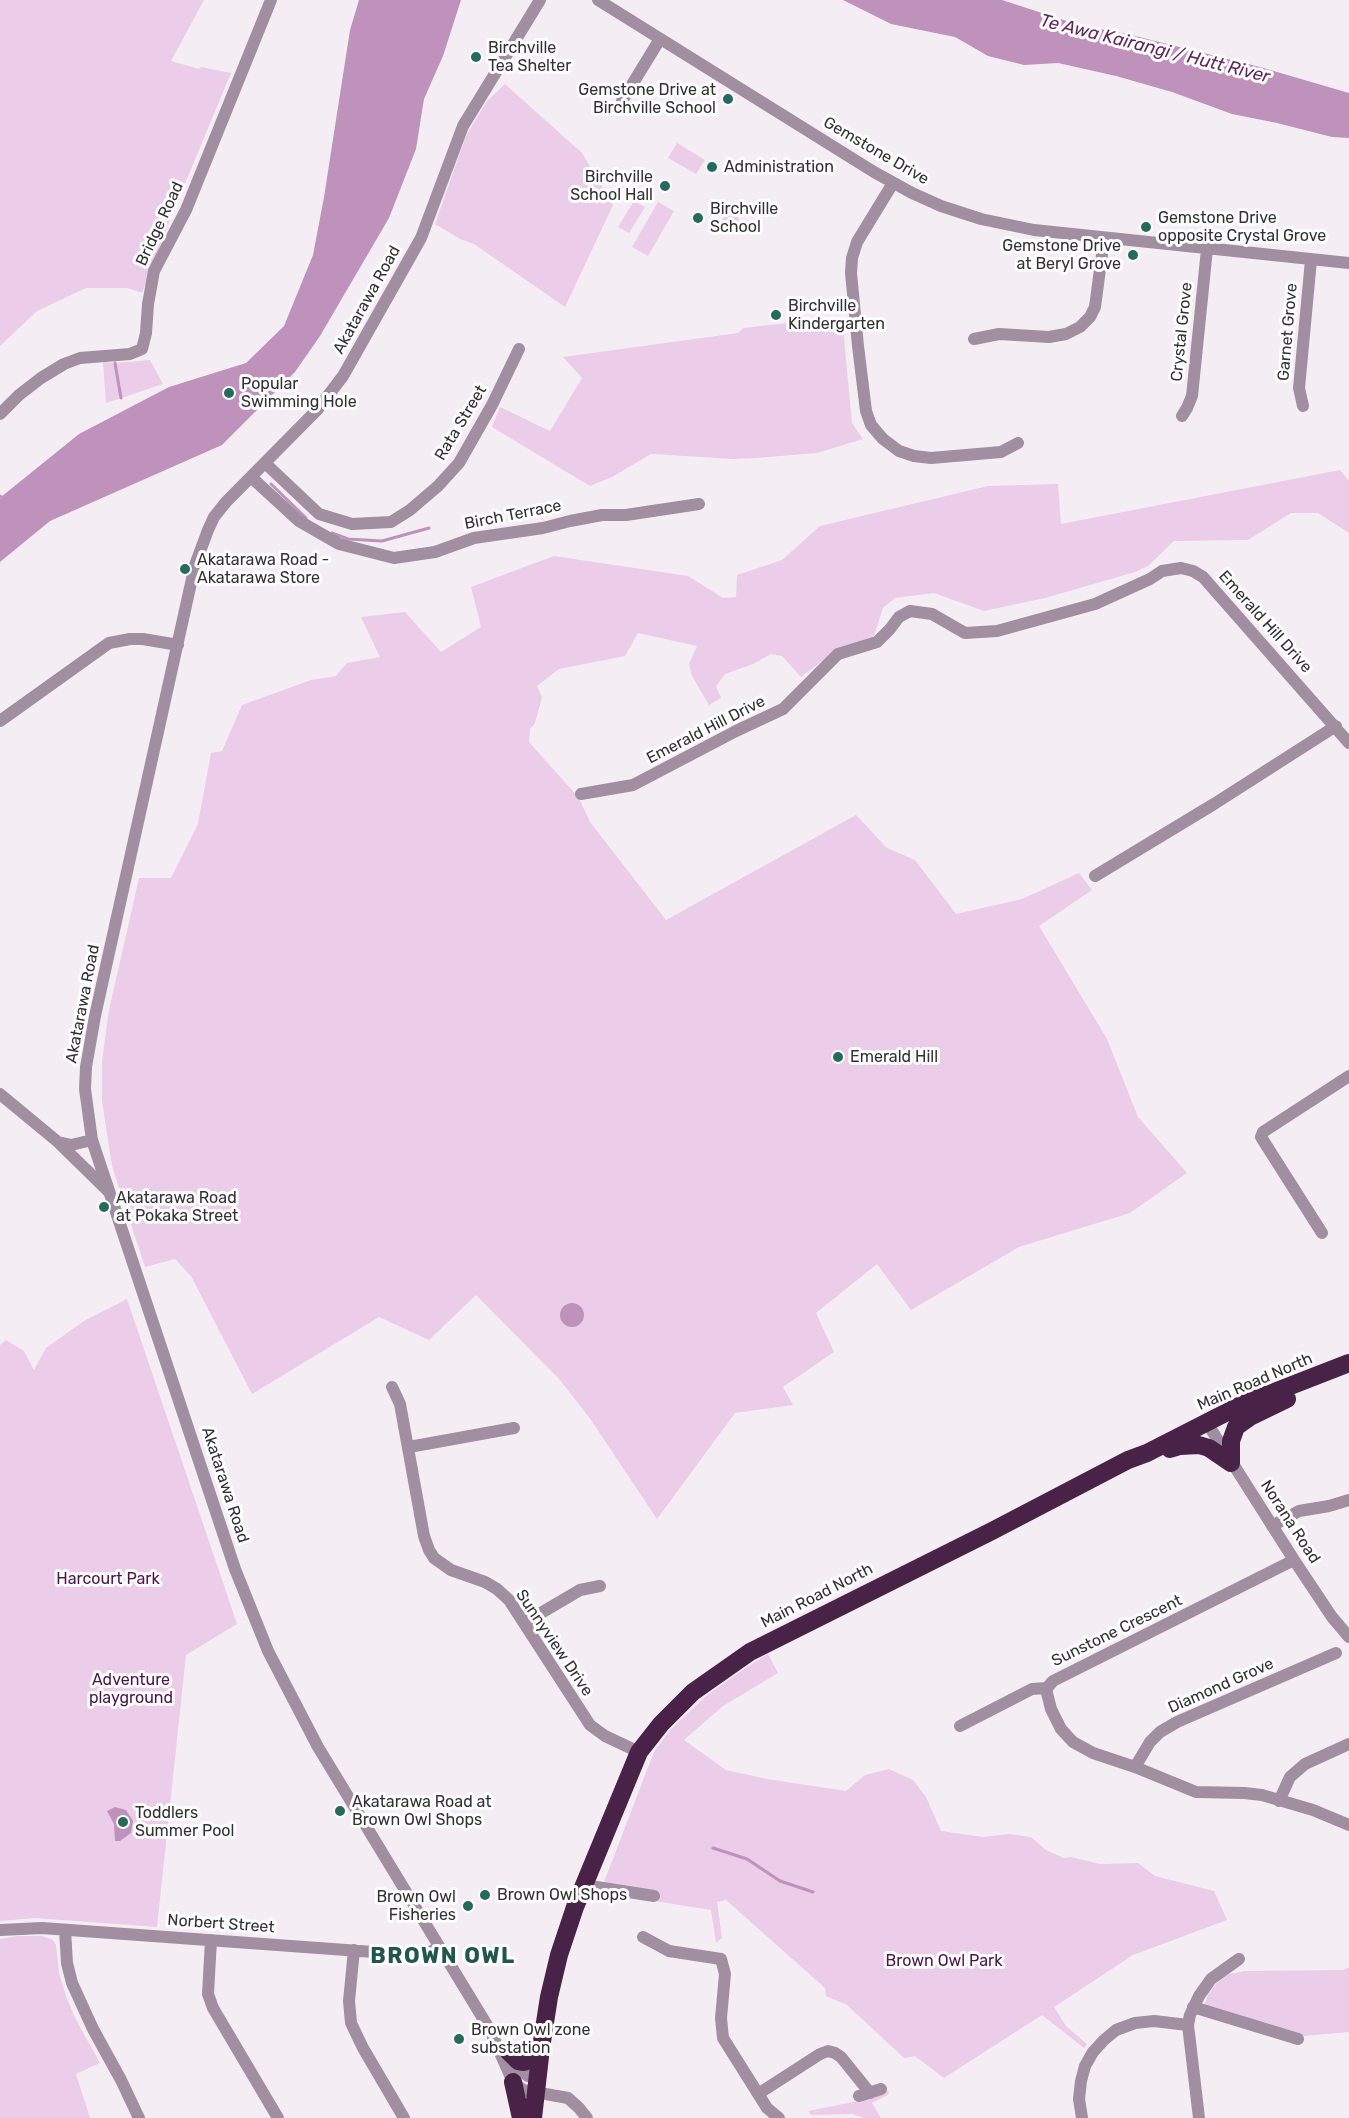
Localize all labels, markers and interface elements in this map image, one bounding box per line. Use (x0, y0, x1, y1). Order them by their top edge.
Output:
water label: Te Awa Kairangi / Hutt River (1038, 10, 1272, 88)
place label: Birchville Tea Shelter (488, 38, 571, 76)
marker: Birchville Tea Shelter (469, 50, 483, 64)
place label: Gemstone Drive at Birchville School (578, 80, 716, 118)
marker: Gemstone Drive at Birchville School (721, 92, 735, 106)
street label: Gemstone Drive (820, 113, 932, 189)
place label: Administration (724, 157, 834, 177)
marker: Administration (705, 160, 719, 174)
place label: Birchville School Hall (570, 167, 653, 205)
street label: Bridge Road (132, 179, 188, 269)
marker: Birchville School Hall (658, 179, 672, 193)
place label: Birchville School (710, 199, 778, 237)
place label: Gemstone Drive opposite Crystal Grove (1158, 208, 1326, 246)
marker: Birchville School (691, 211, 705, 225)
marker: Gemstone Drive opposite Crystal Grove (1139, 220, 1153, 234)
place label: Gemstone Drive at Beryl Grove (1002, 236, 1121, 274)
street label: Akatarawa Road (329, 243, 405, 357)
marker: Gemstone Drive at Beryl Grove (1126, 248, 1140, 262)
street label: Crystal Grove (1167, 281, 1197, 383)
street label: Garnet Grove (1274, 282, 1302, 382)
place label: Birchville Kindergarten (788, 296, 885, 334)
marker: Birchville Kindergarten (769, 308, 783, 322)
place label: Popular Swimming Hole (241, 374, 357, 412)
street label: Rata Street (431, 382, 491, 464)
marker: Popular Swimming Hole (222, 386, 236, 400)
street label: Birch Terrace (463, 496, 563, 534)
place label: Akatarawa Road - Akatarawa Store (197, 550, 329, 588)
marker: Akatarawa Road - Akatarawa Store (178, 562, 192, 576)
street label: Emerald Hill Drive (1214, 567, 1316, 677)
street label: Emerald Hill Drive (644, 692, 768, 768)
street label: Akatarawa Road (62, 943, 104, 1065)
place label: Emerald Hill (850, 1047, 938, 1067)
marker: Emerald Hill (831, 1050, 845, 1064)
place label: Akatarawa Road at Pokaka Street (116, 1188, 238, 1226)
marker: Akatarawa Road at Pokaka Street (97, 1200, 111, 1214)
street label: Main Road North (1195, 1349, 1315, 1415)
street label: Akatarawa Road (197, 1425, 253, 1545)
street label: Norana Road (1256, 1477, 1324, 1567)
street label: Main Road North (758, 1559, 876, 1633)
park label: Harcourt Park (56, 1569, 160, 1589)
street label: Sunnyview Drive (511, 1586, 597, 1700)
street label: Sunstone Crescent (1049, 1591, 1185, 1671)
street label: Diamond Grove (1165, 1654, 1277, 1718)
park label: Adventure playground (89, 1670, 173, 1708)
place label: Akatarawa Road at Brown Owl Shops (352, 1792, 492, 1830)
place label: Toddlers Summer Pool (135, 1803, 234, 1841)
marker: Akatarawa Road at Brown Owl Shops (333, 1804, 347, 1818)
marker: Toddlers Summer Pool (116, 1815, 130, 1829)
place label: Brown Owl Shops (497, 1885, 627, 1905)
place label: Brown Owl Fisheries (376, 1887, 456, 1925)
marker: Brown Owl Shops (478, 1888, 492, 1902)
marker: Brown Owl Fisheries (461, 1899, 475, 1913)
street label: Norbert Street (167, 1911, 275, 1937)
district label: BROWN OWL (370, 1944, 516, 1970)
park label: Brown Owl Park (886, 1951, 1002, 1971)
place label: Brown Owl zone substation (471, 2020, 590, 2058)
marker: Brown Owl zone substation (452, 2032, 466, 2046)

